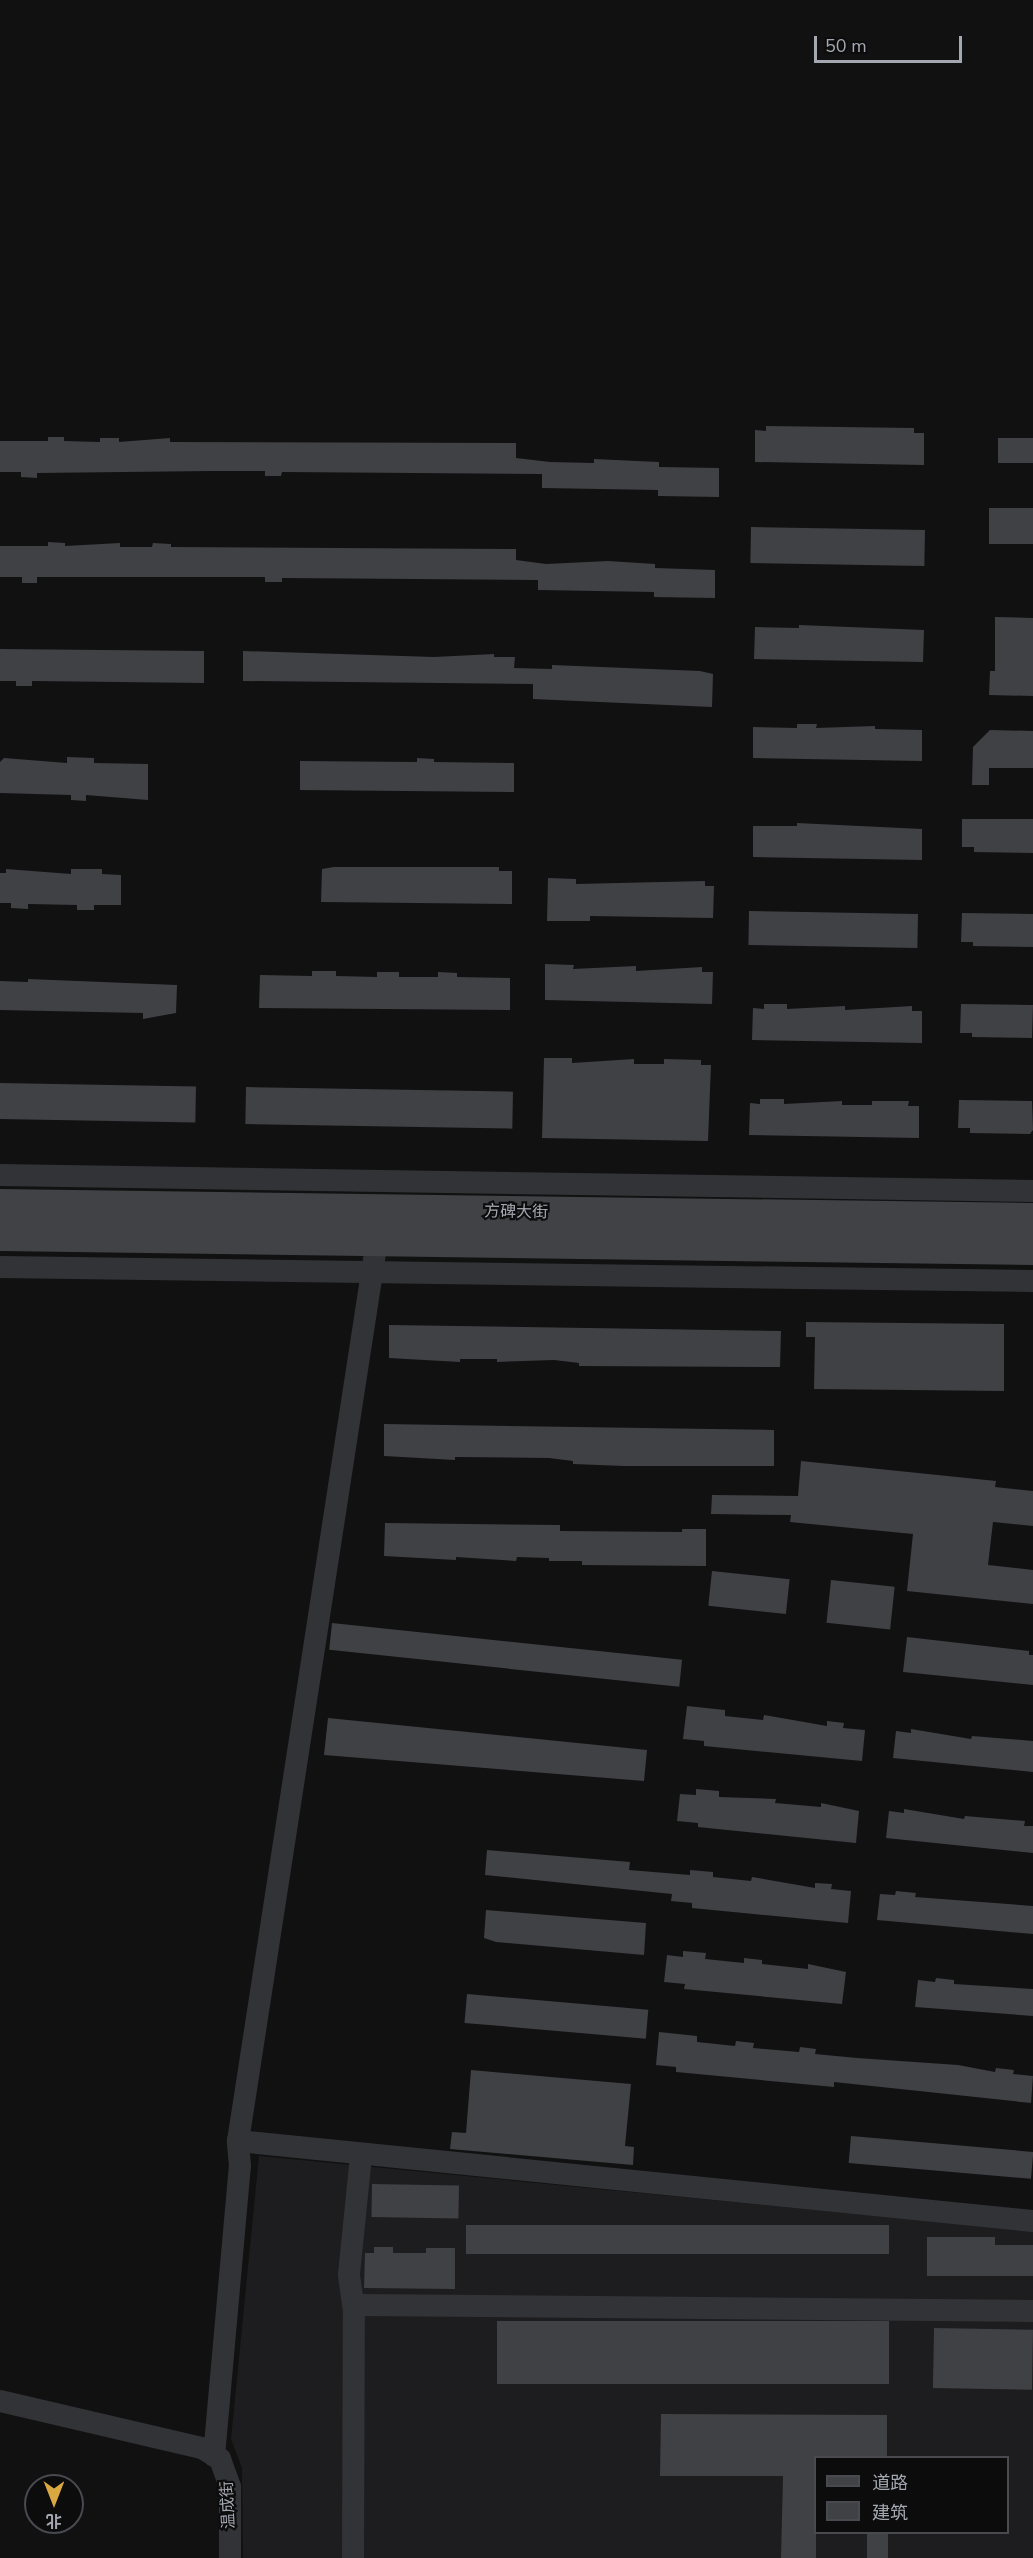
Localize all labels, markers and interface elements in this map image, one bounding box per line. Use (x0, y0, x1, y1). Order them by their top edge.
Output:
scale bar (817, 24, 966, 62)
text: 50 m (825, 34, 867, 58)
street label: 方碑大街 (484, 1202, 548, 1222)
legend (814, 2456, 1009, 2534)
text: 道路 (872, 2471, 908, 2495)
north arrow (24, 2474, 84, 2534)
street label: 温成街 (217, 2481, 239, 2529)
text: 建筑 (872, 2501, 908, 2525)
text: 北 (46, 2509, 62, 2531)

